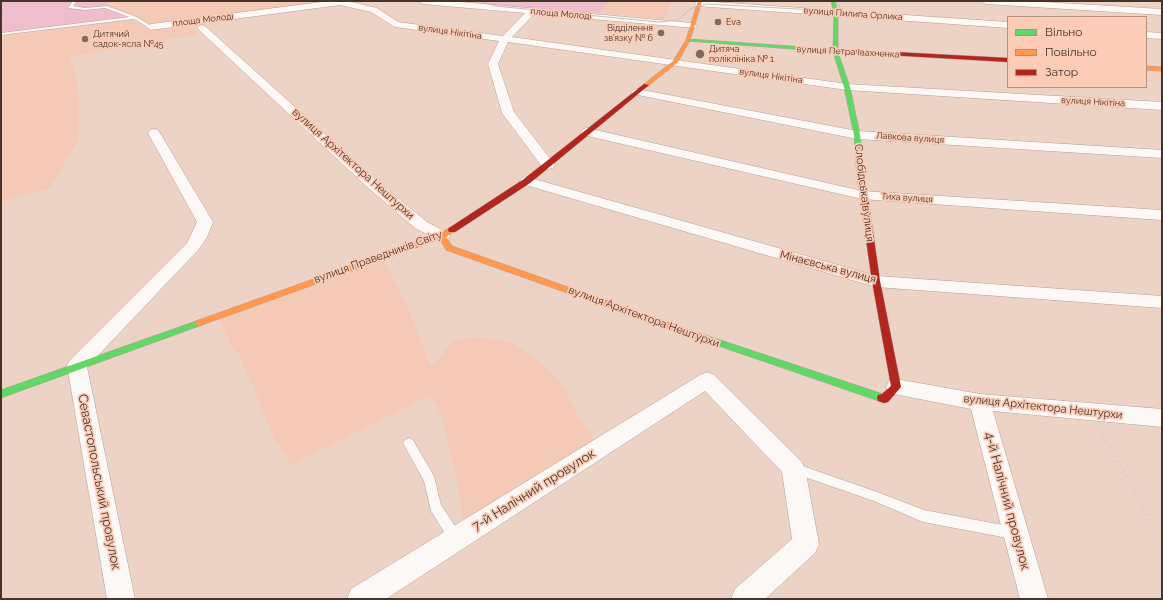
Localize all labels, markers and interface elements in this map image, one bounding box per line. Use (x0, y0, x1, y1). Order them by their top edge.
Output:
street label: вулиця Пилипа Орлика (803, 5, 903, 23)
street label: площа Молоді (530, 6, 592, 22)
street label: площа Молоді (172, 11, 234, 29)
legend (1007, 16, 1147, 88)
marker: Eva (713, 17, 723, 27)
place label: Eva (726, 17, 741, 27)
street label: вулиця Нікітіна (418, 22, 482, 42)
place label: Відділення зв'язку № 6 (604, 23, 653, 44)
text: Вільно (1045, 25, 1082, 39)
marker: Відділення зв'язку № 6 (656, 28, 666, 38)
place label: Дитячий садок-ясла №45 (93, 29, 163, 50)
marker: Дитячий садок-ясла №45 (80, 34, 90, 44)
place label: Дитяча поліклініка № 1 (709, 44, 774, 65)
street label: вулиця Петра Івахненка (796, 44, 900, 60)
text: Повільно (1045, 45, 1097, 59)
marker: Дитяча поліклініка № 1 (694, 48, 706, 60)
text: Затор (1045, 65, 1078, 79)
street label: вулиця Нікітіна (739, 66, 803, 86)
street label: вулиця Нікітіна (1061, 95, 1125, 109)
street label: вулиця Архітектора Нештурхи (289, 106, 417, 222)
street label: Лавкова вулиця (876, 130, 944, 146)
street label: Слобідська вулиця (851, 143, 877, 243)
street label: Тиха вулиця (881, 191, 933, 205)
street label: вулиця Праведників Світу (312, 228, 444, 286)
street label: Мінаєвська вулиця (778, 248, 878, 286)
street label: вулиця Архітектора Нештурхи (567, 283, 721, 351)
street label: вулиця Архітектора Нештурхи (963, 392, 1123, 422)
street label: Севастопольський провулок (74, 393, 124, 571)
street label: 4-й Налічний провулок (981, 430, 1033, 572)
street label: 7-й Налічний провулок (470, 446, 598, 534)

